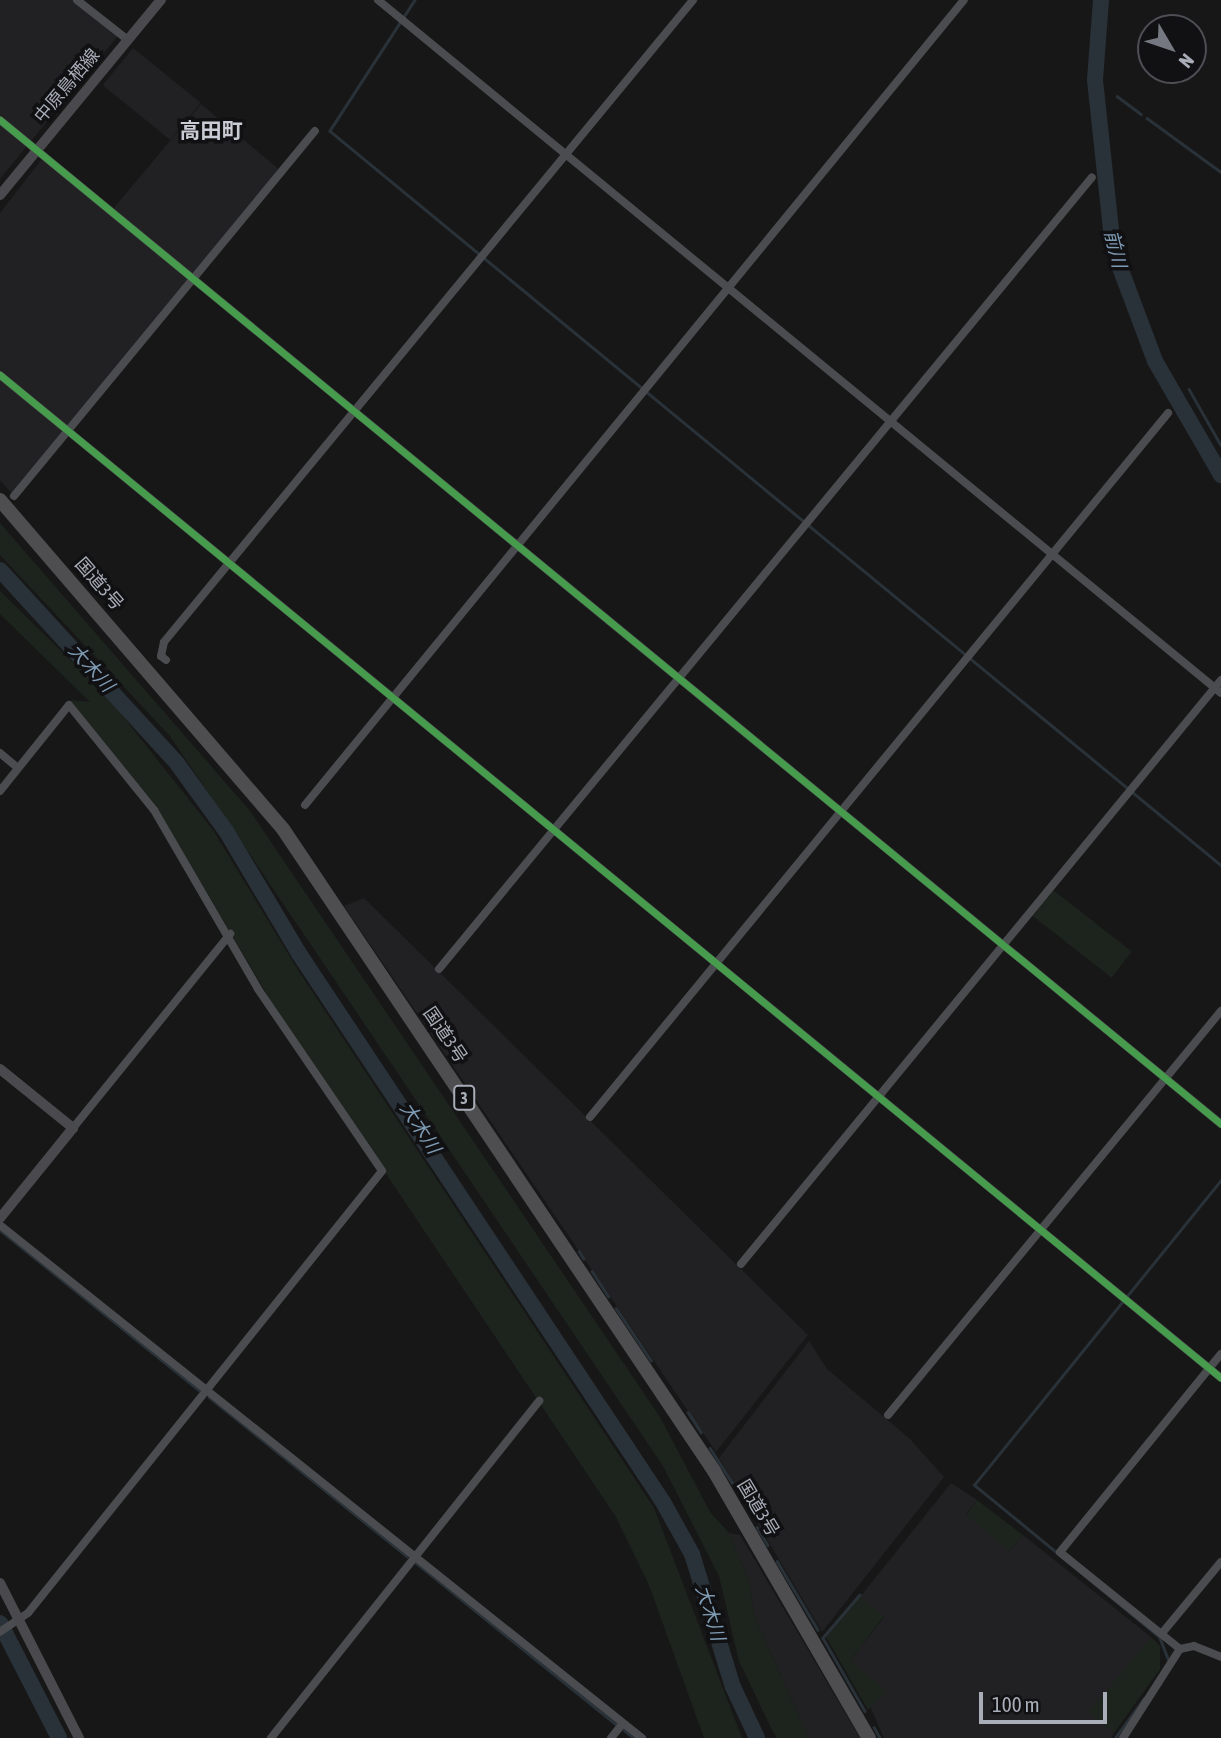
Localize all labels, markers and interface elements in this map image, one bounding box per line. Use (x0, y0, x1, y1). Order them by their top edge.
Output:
north arrow (1137, 14, 1207, 84)
street label: 中原鳥栖線 (30, 45, 104, 127)
text: N (1175, 50, 1199, 72)
district label: 高田町 (180, 117, 242, 143)
water label: 前川 (1099, 228, 1131, 270)
street label: 国道3号 (70, 553, 128, 615)
water label: 大木川 (63, 639, 119, 697)
street label: 国道3号 (419, 1003, 471, 1067)
road number: 3 (452, 1086, 476, 1110)
water label: 大木川 (395, 1098, 445, 1158)
street label: 国道3号 (733, 1476, 783, 1540)
water label: 大木川 (691, 1582, 729, 1644)
scale bar (983, 1678, 1111, 1722)
text: 100 m (992, 1692, 1040, 1716)

